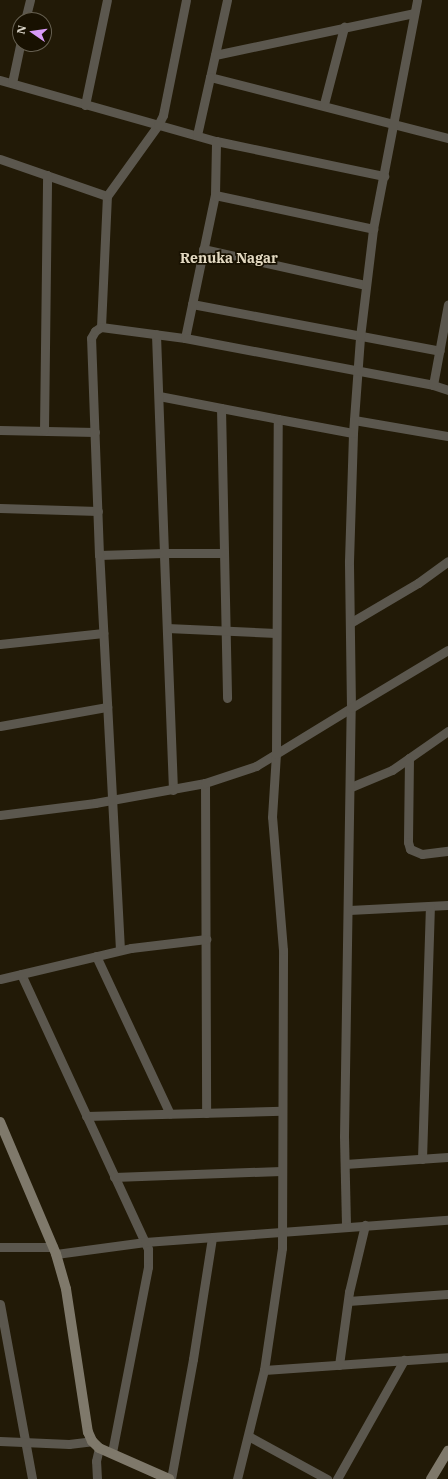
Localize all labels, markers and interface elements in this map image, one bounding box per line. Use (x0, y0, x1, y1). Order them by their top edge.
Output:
north arrow (12, 12, 52, 52)
text: N (13, 24, 29, 35)
district label: Renuka Nagar (180, 250, 278, 266)

